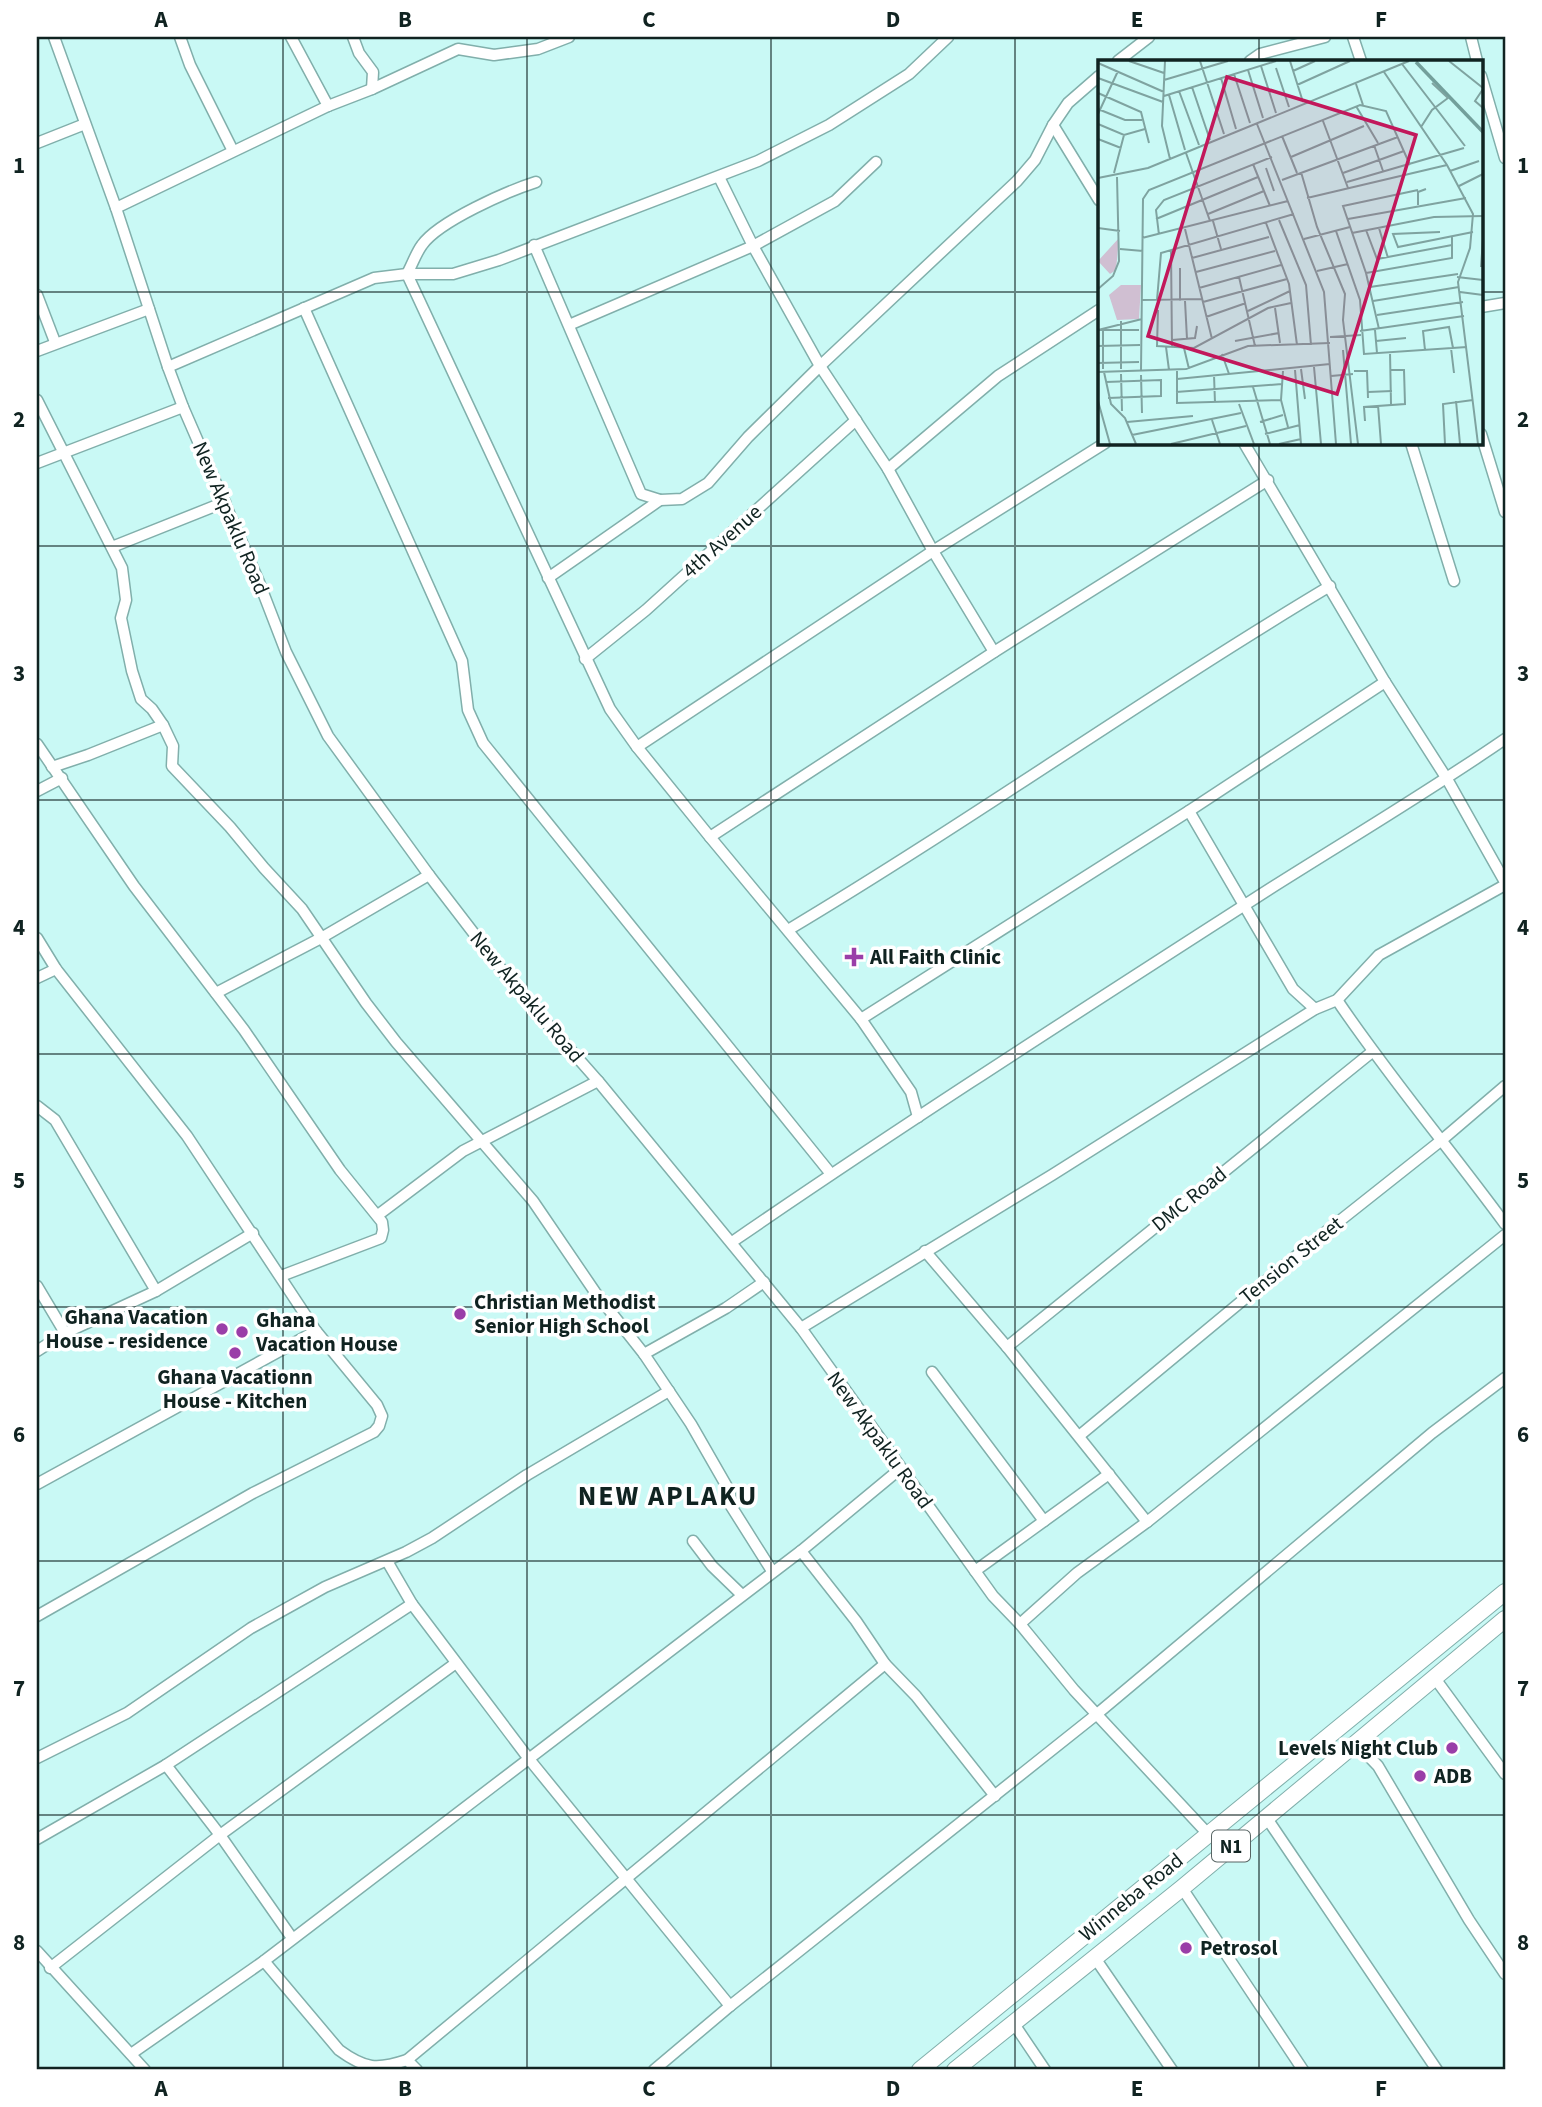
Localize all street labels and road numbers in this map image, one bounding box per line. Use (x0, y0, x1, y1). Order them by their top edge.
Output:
street label: New Akpaklu Road (185, 437, 277, 599)
street label: 4th Avenue (676, 497, 768, 585)
street label: New Akpaklu Road (463, 925, 591, 1069)
street label: DMC Road (1145, 1159, 1233, 1239)
street label: Tension Street (1233, 1209, 1349, 1311)
street label: New Akpaklu Road (820, 1365, 940, 1515)
road number: N1 (1212, 1830, 1250, 1862)
street label: Winneba Road (1073, 1846, 1189, 1948)

